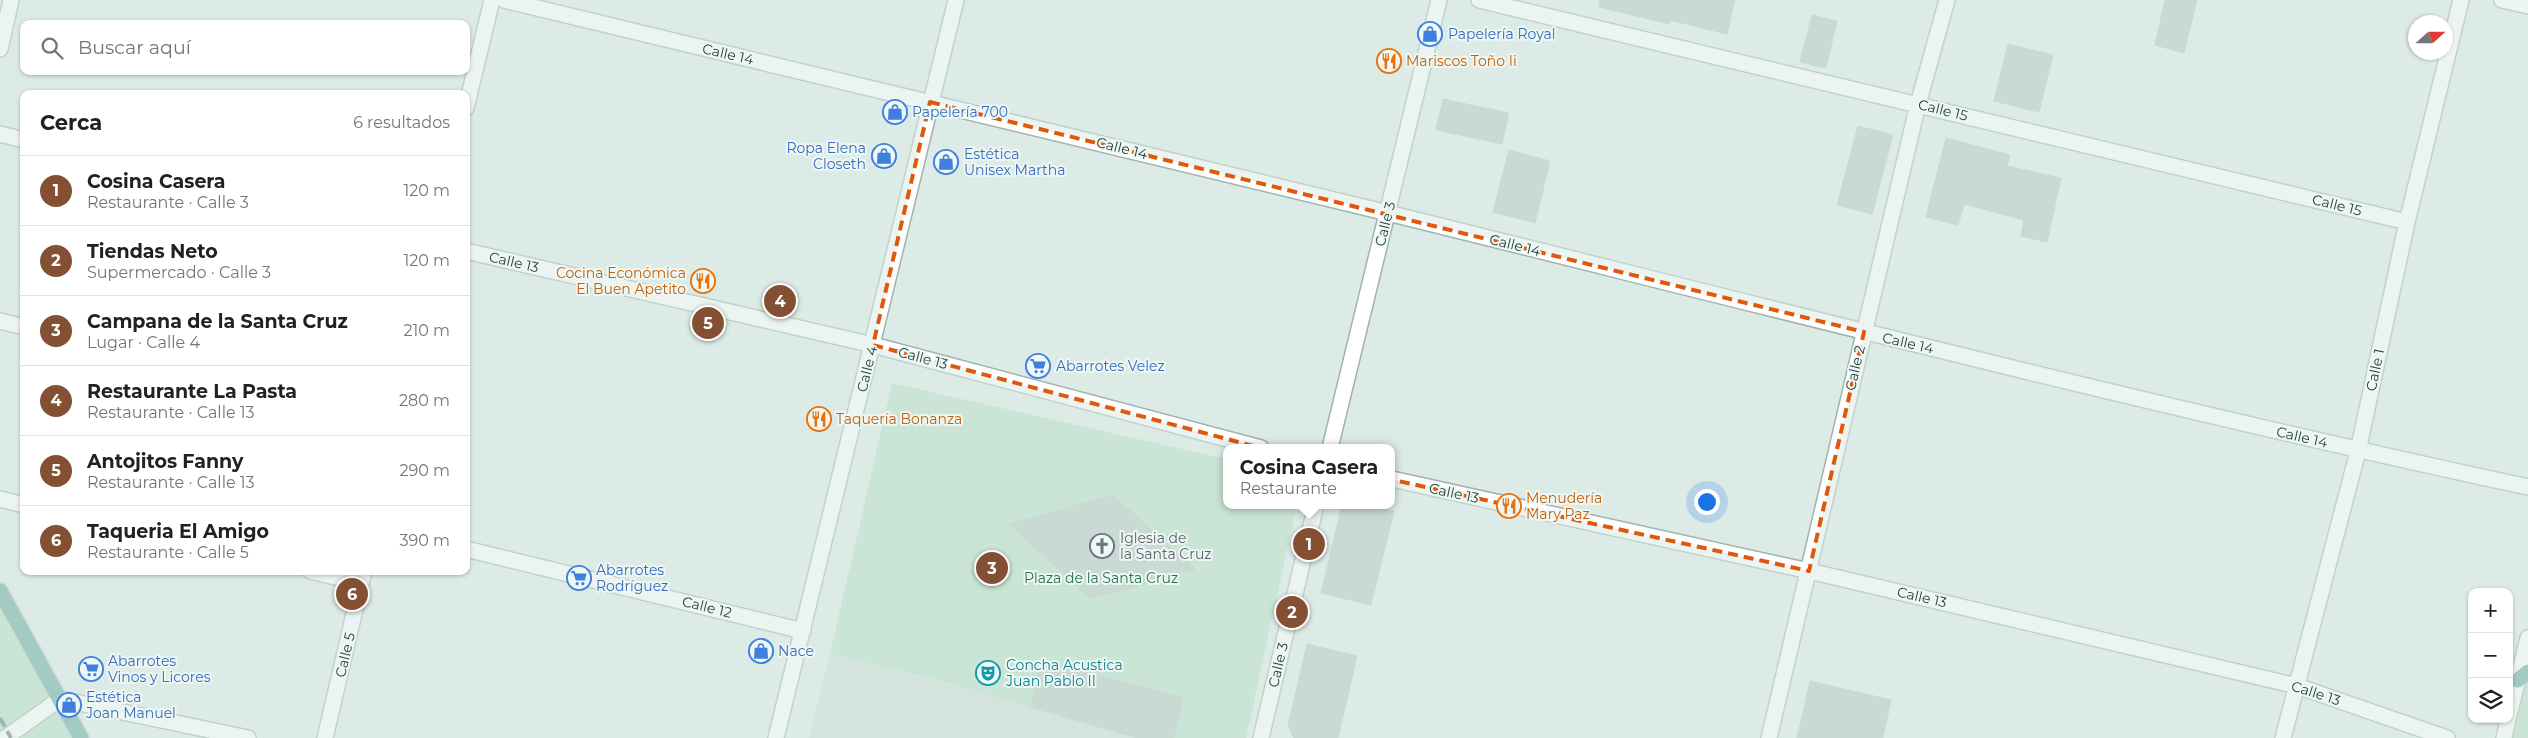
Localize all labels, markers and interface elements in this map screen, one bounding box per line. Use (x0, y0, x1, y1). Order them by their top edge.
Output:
north arrow (2408, 15, 2453, 60)
search box (20, 20, 470, 75)
shop icon: Papelería Royal (1417, 21, 1443, 47)
place label: Papelería Royal (1448, 25, 1556, 43)
icon: search (38, 34, 66, 62)
text: Buscar aquí (78, 36, 191, 59)
street label: Calle 14 (701, 39, 756, 69)
restaurant icon: Mariscos Toño Ii (1376, 48, 1402, 74)
place label: Mariscos Toño Ii (1406, 52, 1517, 70)
street label: Calle 15 (1916, 95, 1970, 125)
shop icon: Papelería 700 (882, 99, 908, 125)
place label: Papelería 700 (912, 103, 1008, 121)
text: Cerca (40, 110, 102, 135)
text: 6 resultados (353, 113, 450, 132)
street label: Calle 14 (1095, 133, 1150, 163)
place label: Ropa Elena Closeth (786, 139, 866, 173)
shop icon: Ropa Elena Closeth (871, 143, 897, 169)
place label: Estética Unisex Martha (964, 145, 1065, 179)
shop icon: Estética Unisex Martha (933, 149, 959, 175)
text: Cosina Casera (87, 170, 226, 193)
text: 1 (53, 181, 59, 200)
text: 120 m (403, 181, 450, 200)
street label: Calle 15 (2310, 190, 2364, 220)
text: Restaurante · Calle 3 (87, 193, 249, 212)
street label: Calle 3 (1371, 200, 1399, 248)
street label: Calle 14 (1488, 230, 1543, 260)
text: Tiendas Neto (87, 240, 218, 263)
street label: Calle 13 (487, 248, 541, 276)
text: 2 (51, 251, 61, 270)
text: 120 m (403, 251, 450, 270)
text: Supermercado · Calle 3 (87, 263, 271, 282)
place label: Cocina Económica El Buen Apetito (556, 264, 686, 298)
restaurant icon: Cocina Económica El Buen Apetito (690, 268, 716, 294)
pin: 4 (764, 282, 796, 320)
pin: 5 (692, 304, 724, 342)
text: Campana de la Santa Cruz (87, 310, 348, 333)
text: 3 (51, 321, 61, 340)
text: 210 m (403, 321, 450, 340)
street label: Calle 14 (1881, 328, 1936, 358)
text: Lugar · Calle 4 (87, 333, 200, 352)
street label: Calle 4 (853, 343, 882, 394)
street label: Calle 13 (896, 343, 950, 373)
street label: Calle 2 (1841, 344, 1869, 392)
street label: Calle 1 (2362, 347, 2388, 393)
supermarket icon: Abarrotes Velez (1025, 353, 1051, 379)
place label: Abarrotes Velez (1056, 357, 1165, 375)
text: Restaurante La Pasta (87, 380, 297, 403)
text: 4 (50, 391, 62, 410)
text: 280 m (399, 391, 450, 410)
text: Restaurante · Calle 13 (87, 403, 255, 422)
restaurant icon: Taquería Bonanza (806, 406, 832, 432)
place label: Taquería Bonanza (836, 410, 962, 428)
street label: Calle 14 (2275, 422, 2330, 452)
popup (1223, 444, 1395, 509)
text: Antojitos Fanny (87, 450, 243, 473)
text: Cosina Casera (1240, 456, 1378, 479)
text: 5 (51, 461, 61, 480)
text: 290 m (399, 461, 450, 480)
text: Restaurante · Calle 13 (87, 473, 255, 492)
text: Restaurante (1240, 479, 1337, 498)
street label: Calle 13 (1427, 479, 1481, 507)
place label: Menudería Mary Paz (1526, 489, 1602, 523)
your location (1694, 489, 1720, 515)
restaurant icon: Menudería Mary Paz (1496, 493, 1522, 519)
text: Taqueria El Amigo (87, 520, 269, 543)
pin: 1 (1293, 525, 1325, 563)
place label: Iglesia de la Santa Cruz (1120, 529, 1211, 563)
text: 6 (51, 531, 61, 550)
text: 390 m (399, 531, 450, 550)
church icon: Iglesia de la Santa Cruz (1089, 533, 1115, 559)
text: Restaurante · Calle 5 (87, 543, 249, 562)
pin: 3 (976, 549, 1008, 587)
place label: Abarrotes Rodríguez (596, 561, 668, 595)
supermarket icon: Abarrotes Rodríguez (566, 565, 592, 591)
park label: Plaza de la Santa Cruz (1024, 569, 1178, 587)
pin: 6 (336, 575, 368, 613)
street label: Calle 13 (1895, 583, 1949, 611)
map controls (2468, 588, 2513, 723)
button: + (2468, 588, 2513, 633)
street label: Calle 12 (680, 592, 734, 622)
pin: 2 (1276, 593, 1308, 631)
street label: Calle 5 (331, 631, 359, 679)
button: − (2468, 633, 2513, 678)
shop icon: Nace (748, 638, 774, 664)
street label: Calle 3 (1264, 641, 1292, 689)
place label: Nace (778, 642, 814, 660)
place label: Abarrotes Vinos y Licores (108, 652, 211, 686)
supermarket icon: Abarrotes Vinos y Licores (78, 656, 104, 682)
place label: Concha Acustica Juan Pablo II (1005, 656, 1123, 690)
theatre icon: Concha Acustica Juan Pablo II (975, 660, 1001, 686)
street label: Calle 13 (2289, 677, 2343, 709)
button: layers (2468, 678, 2513, 723)
place label: Estética Joan Manuel (85, 688, 176, 722)
shop icon: Estética Joan Manuel (56, 692, 82, 718)

